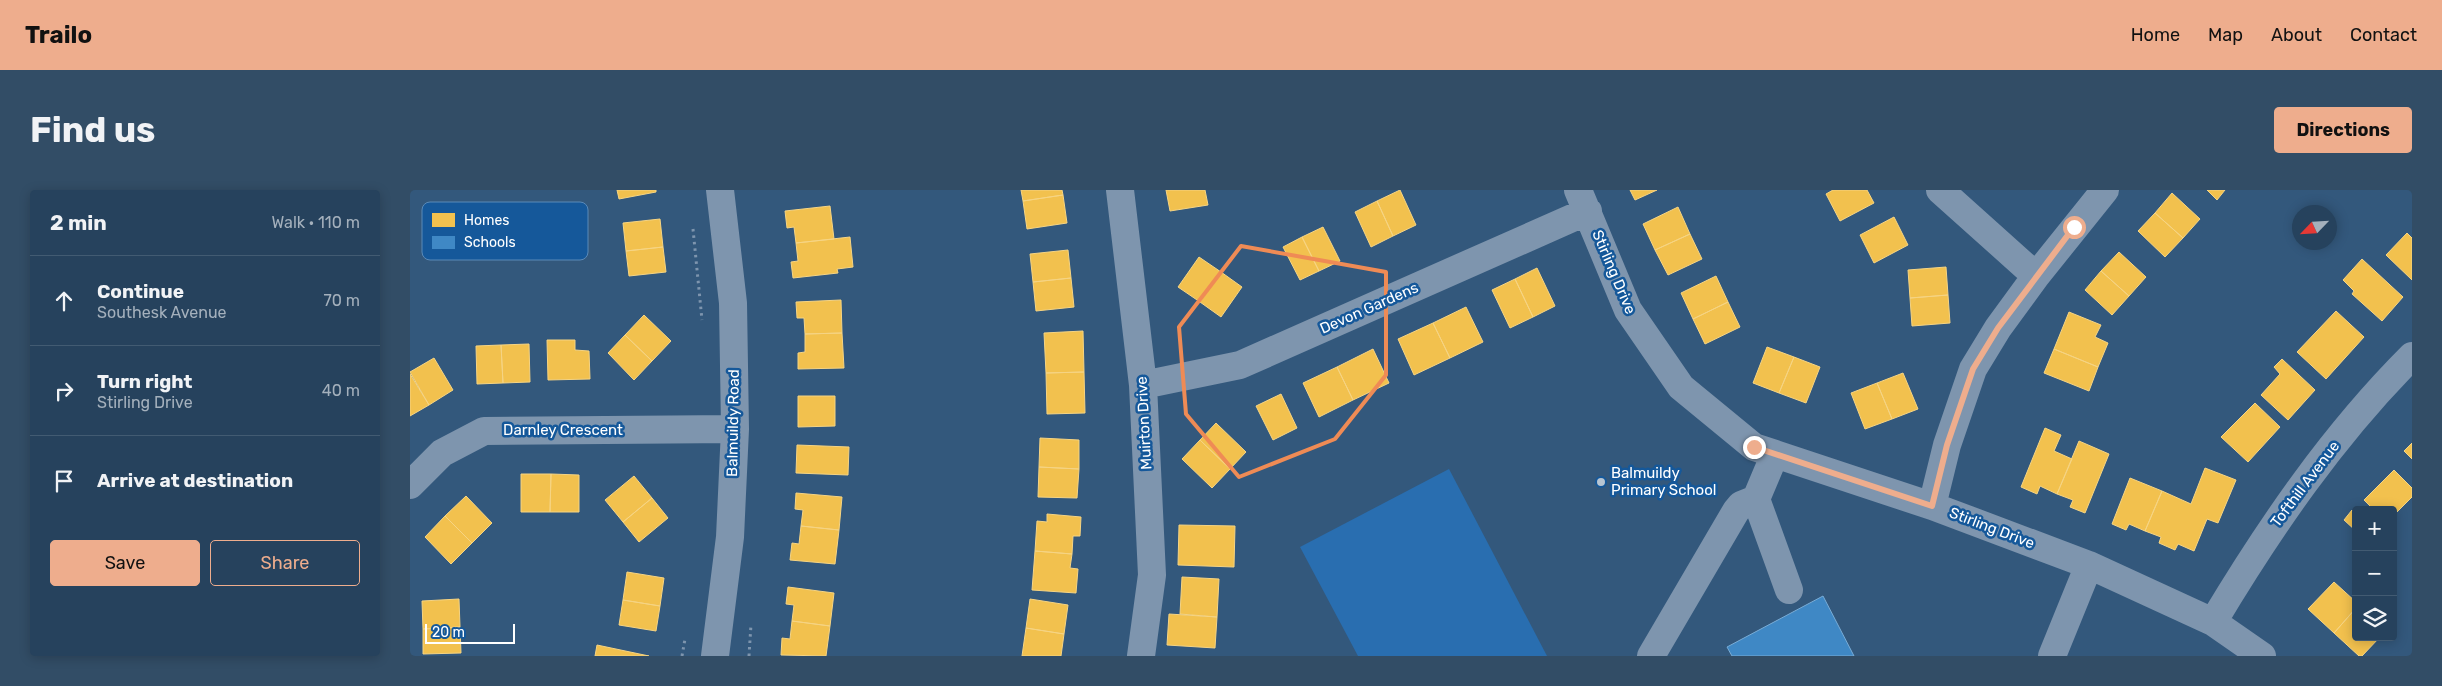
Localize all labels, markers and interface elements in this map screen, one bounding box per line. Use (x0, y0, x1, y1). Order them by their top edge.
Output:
text: Trailo (25, 21, 92, 49)
text: Home (2131, 24, 2180, 46)
text: Map (2208, 24, 2243, 46)
text: About (2271, 24, 2322, 46)
text: Contact (2350, 24, 2417, 46)
button: Directions (2274, 107, 2412, 153)
text: Find us (30, 109, 155, 151)
legend (422, 202, 588, 260)
north arrow (2292, 205, 2337, 250)
text: 2 min (50, 210, 107, 235)
text: Homes (464, 212, 509, 229)
text: Walk · 110 m (272, 213, 360, 232)
route start (2063, 216, 2086, 239)
street label: Stirling Drive (1588, 227, 1640, 317)
text: Schools (464, 234, 516, 251)
street label: Devon Gardens (1317, 278, 1421, 338)
text: Continue (97, 280, 184, 303)
icon: ahead (50, 287, 78, 315)
text: 70 m (323, 291, 360, 310)
text: Southesk Avenue (97, 303, 227, 322)
street label: Balmuildy Road (723, 369, 743, 477)
text: Turn right (97, 370, 192, 393)
street label: Muirton Drive (1133, 376, 1155, 470)
icon: right (50, 377, 78, 405)
text: 40 m (322, 381, 360, 400)
text: Stirling Drive (97, 393, 193, 412)
street label: Darnley Crescent (503, 421, 623, 439)
route end (1743, 436, 1766, 459)
street label: Tofthill Avenue (2267, 437, 2343, 531)
place label: Balmuildy Primary School (1611, 464, 1716, 499)
icon: arrive (50, 467, 78, 495)
text: Arrive at destination (97, 469, 293, 492)
marker: Balmuildy Primary School (1595, 476, 1607, 488)
street label: Stirling Drive (1947, 504, 2037, 552)
map controls (2352, 506, 2397, 641)
button: + (2352, 506, 2397, 551)
button: Save (50, 540, 200, 586)
button: Share (210, 540, 360, 586)
button: − (2352, 551, 2397, 596)
button: layers (2352, 596, 2397, 641)
scale bar (425, 621, 515, 644)
text: 20 m (432, 624, 465, 641)

